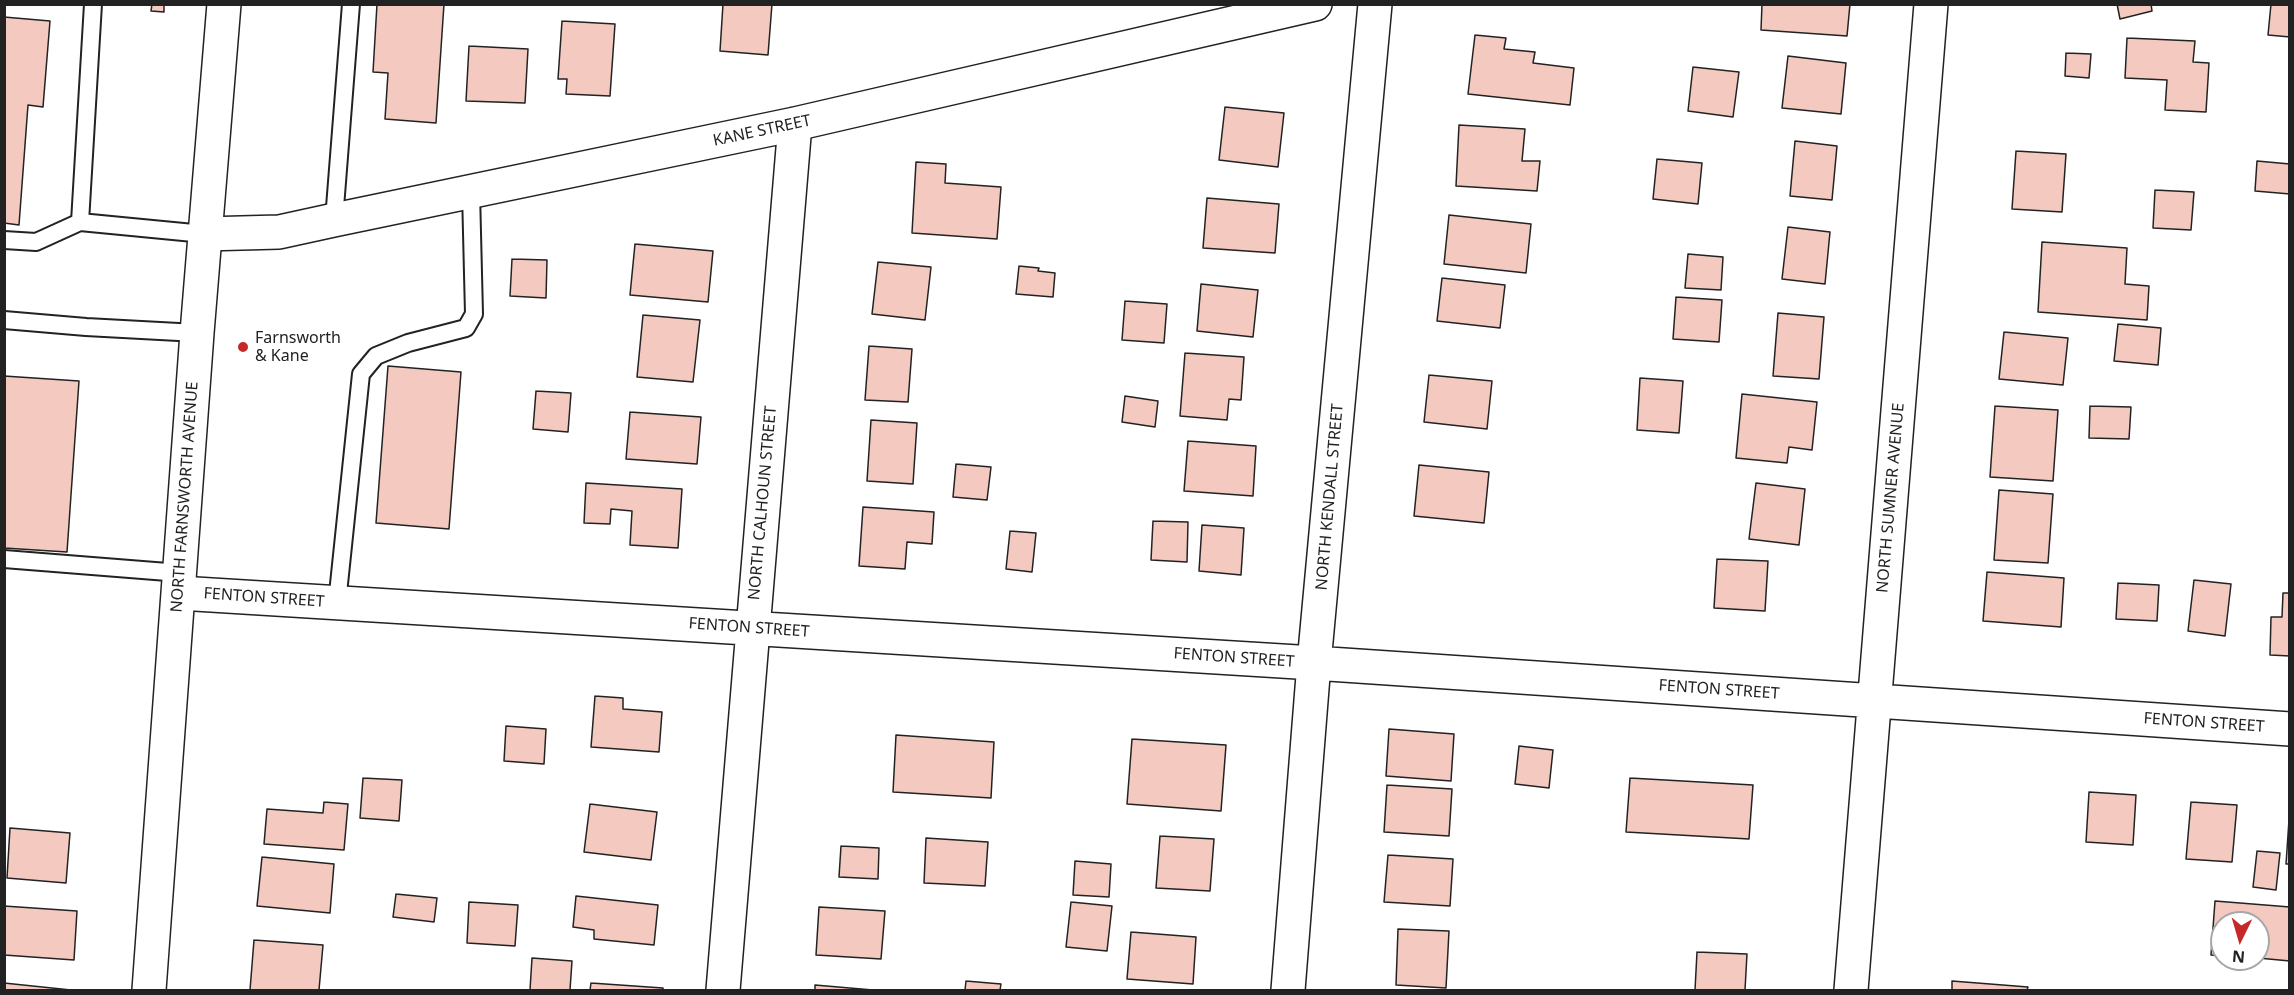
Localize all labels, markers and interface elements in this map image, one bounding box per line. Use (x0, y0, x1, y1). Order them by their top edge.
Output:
street label: KANE STREET (711, 111, 813, 151)
place label: Farnsworth & Kane (255, 328, 341, 366)
marker: Farnsworth & Kane (236, 340, 250, 354)
street label: NORTH FARNSWORTH AVENUE (167, 381, 203, 613)
street label: NORTH SUMNER AVENUE (1873, 402, 1909, 594)
street label: NORTH KENDALL STREET (1312, 403, 1348, 591)
street label: NORTH CALHOUN STREET (745, 405, 781, 601)
street label: FENTON STREET (203, 584, 325, 612)
street label: FENTON STREET (688, 614, 810, 642)
street label: FENTON STREET (1173, 644, 1295, 672)
street label: FENTON STREET (1658, 676, 1780, 704)
street label: FENTON STREET (2143, 709, 2265, 737)
north arrow (2210, 911, 2270, 971)
text: N (2231, 945, 2246, 968)

